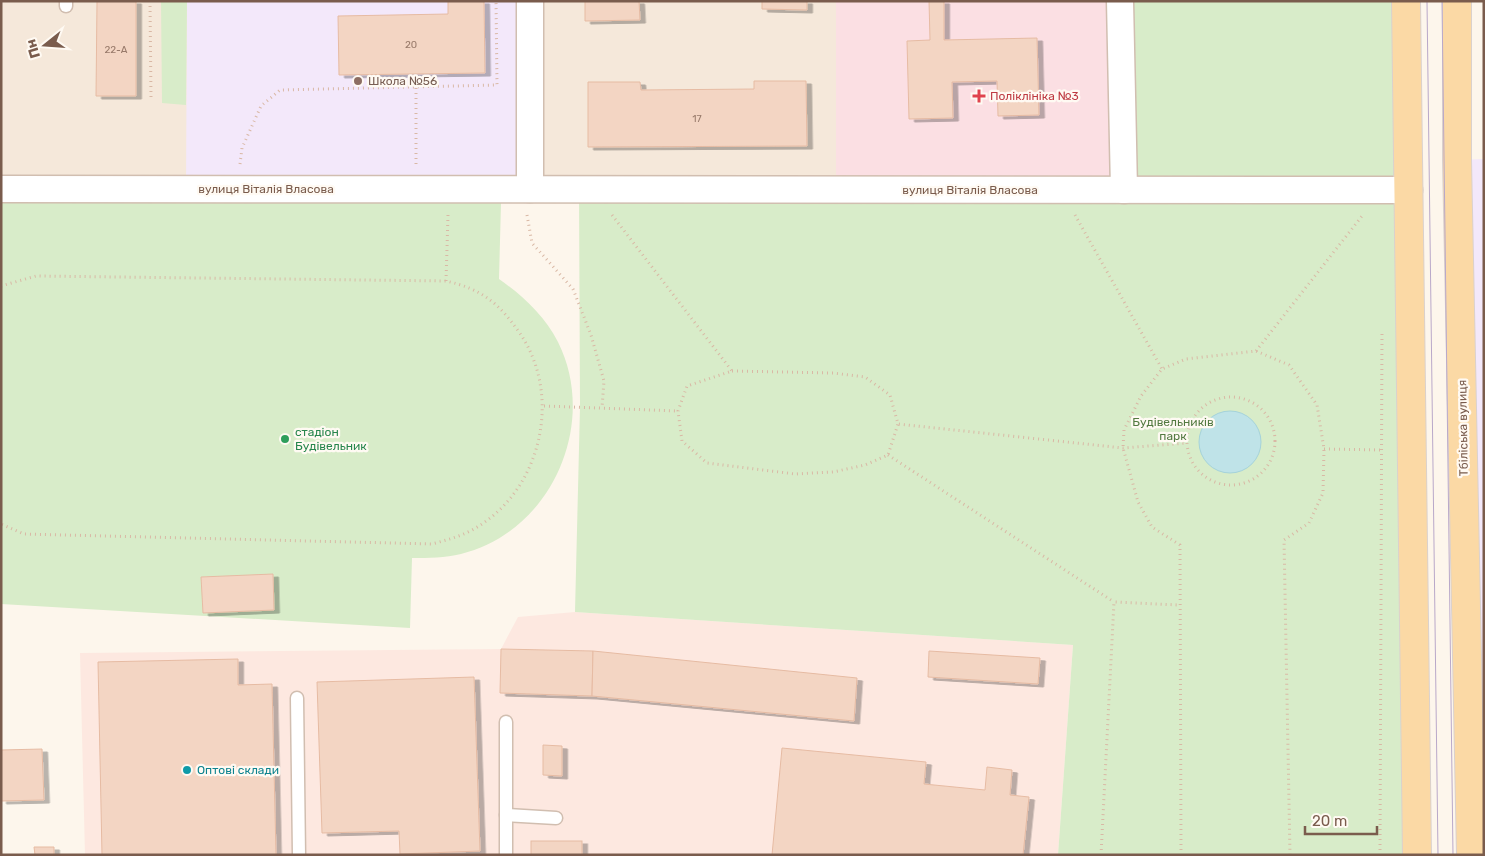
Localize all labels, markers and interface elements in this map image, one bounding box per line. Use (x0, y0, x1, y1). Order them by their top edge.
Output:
north arrow (20, 20, 70, 70)
text: Пн (22, 37, 44, 60)
house number: 20 (405, 39, 417, 51)
house number: 22-А (104, 44, 128, 56)
place label: Школа №56 (368, 74, 437, 88)
marker: Школа №56 (352, 75, 364, 87)
marker: Поліклініка №3 (972, 89, 986, 103)
place label: Поліклініка №3 (990, 89, 1079, 103)
house number: 17 (692, 113, 702, 125)
street label: вулиця Віталія Власова (198, 182, 334, 196)
street label: вулиця Віталія Власова (902, 183, 1038, 197)
street label: Тбіліська вулиця (1455, 380, 1471, 476)
park label: Будівельників парк (1132, 415, 1214, 443)
place label: стадіон Будівельник (295, 425, 367, 453)
marker: стадіон Будівельник (279, 433, 291, 445)
place label: Оптові склади (197, 763, 279, 777)
marker: Оптові склади (181, 764, 193, 776)
scale bar (1305, 804, 1378, 836)
text: 20 m (1312, 812, 1347, 830)

